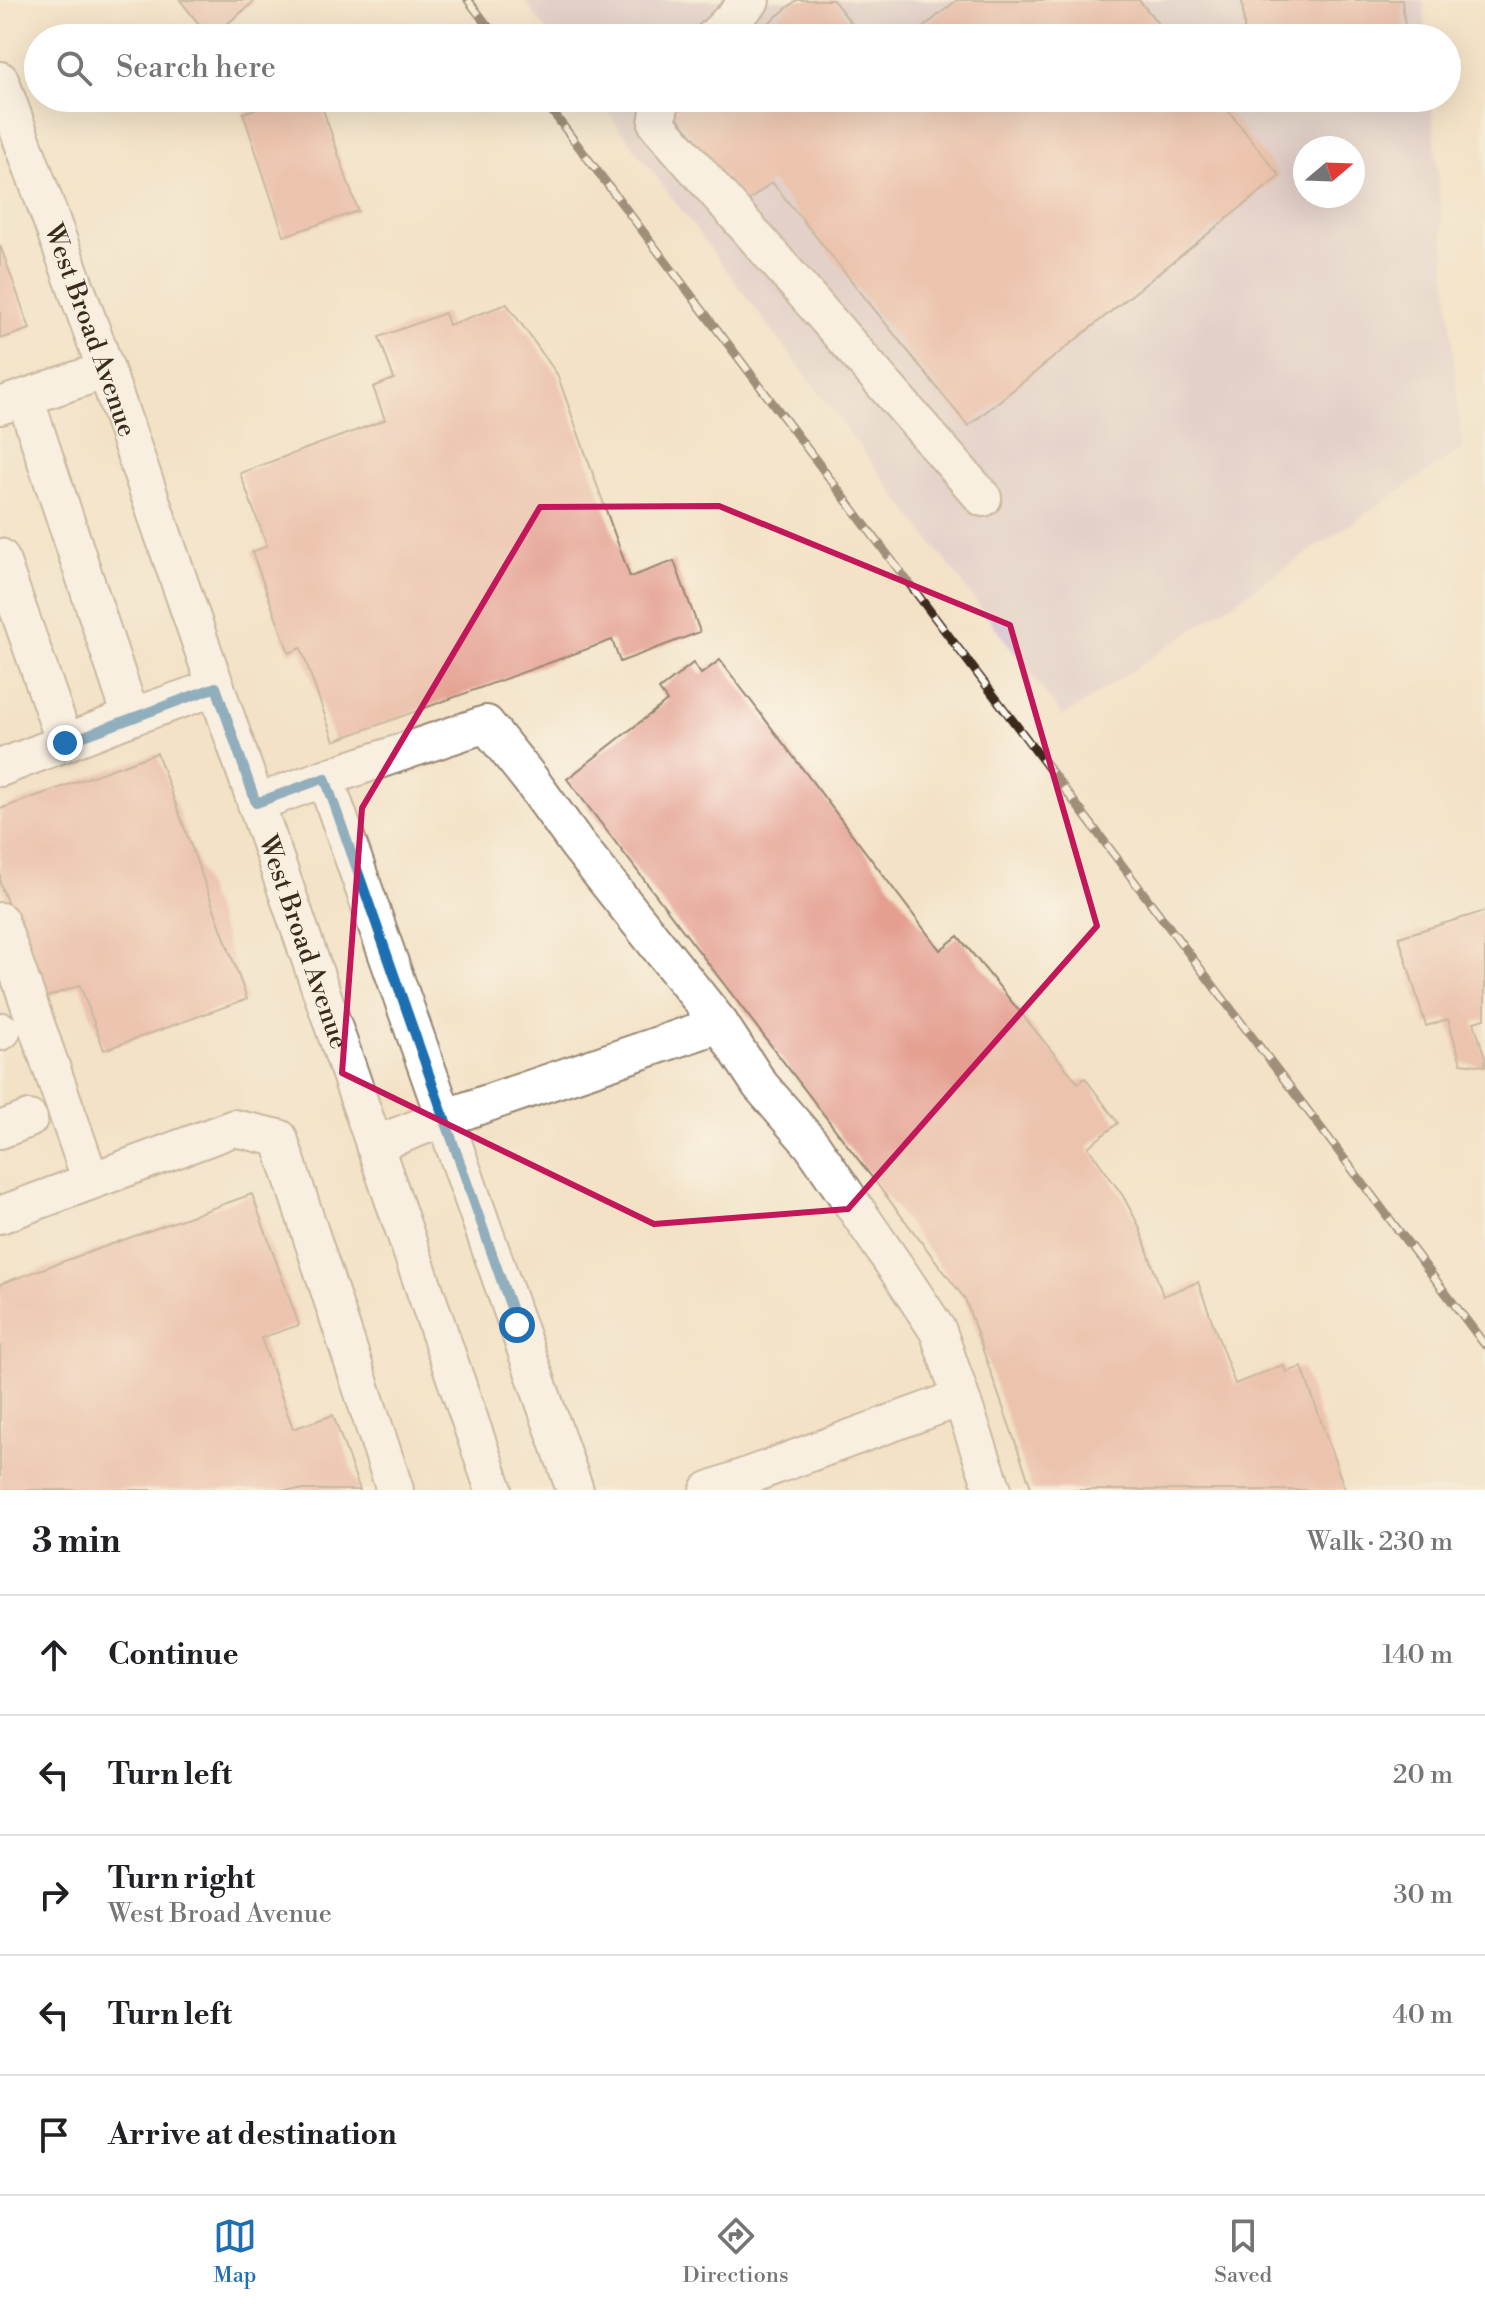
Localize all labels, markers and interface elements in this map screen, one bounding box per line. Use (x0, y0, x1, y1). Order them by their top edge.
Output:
search box (24, 24, 1461, 112)
icon: search (52, 46, 96, 90)
text: Search here (116, 49, 276, 87)
north arrow (1293, 136, 1365, 208)
street label: West Broad Avenue (37, 218, 143, 441)
route end (47, 725, 83, 761)
street label: West Broad Avenue (251, 830, 355, 1053)
route start (499, 1307, 535, 1343)
text: 3 min (32, 1521, 121, 1563)
text: Walk · 230 m (1307, 1526, 1453, 1558)
icon: ahead (32, 1633, 76, 1677)
text: Continue (108, 1636, 239, 1674)
text: 140 m (1382, 1639, 1453, 1671)
icon: left (32, 1753, 76, 1797)
text: Turn left (108, 1756, 232, 1794)
text: 20 m (1393, 1759, 1453, 1791)
text: Turn right (108, 1860, 255, 1898)
icon: right (32, 1873, 76, 1917)
text: 30 m (1393, 1879, 1453, 1911)
text: West Broad Avenue (108, 1898, 332, 1930)
icon: left (32, 1993, 76, 2037)
text: Turn left (108, 1996, 232, 2034)
text: 40 m (1392, 1999, 1453, 2031)
icon: arrive (32, 2113, 76, 2157)
text: Arrive at destination (108, 2116, 397, 2154)
tab: Map (213, 2214, 257, 2289)
tab: Directions (683, 2214, 789, 2289)
tab: Saved (1214, 2214, 1272, 2289)

